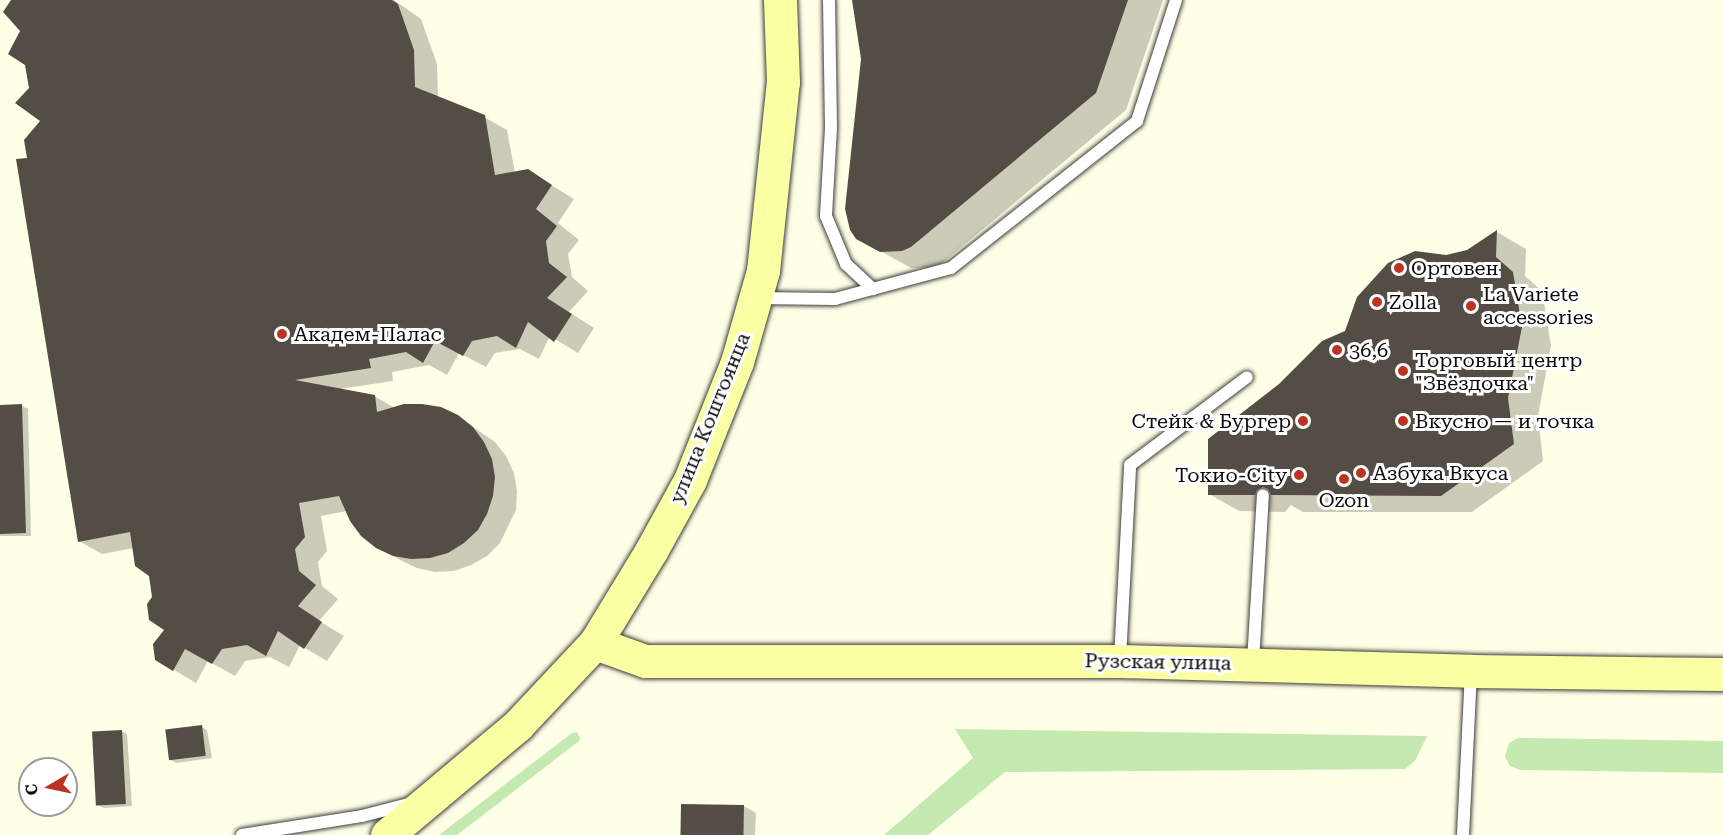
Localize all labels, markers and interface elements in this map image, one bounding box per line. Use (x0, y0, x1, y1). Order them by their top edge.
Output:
place label: Ортовен (1411, 256, 1499, 280)
marker: Ортовен (1392, 261, 1406, 275)
place label: La Variete accessories (1483, 282, 1593, 329)
place label: Zolla (1389, 290, 1437, 314)
marker: Zolla (1370, 295, 1384, 309)
marker: La Variete accessories (1464, 299, 1478, 313)
place label: Академ-Палас (294, 322, 442, 346)
marker: Академ-Палас (275, 327, 289, 341)
street label: улица Коштоянца (665, 329, 755, 507)
place label: 36,6 (1349, 338, 1388, 362)
marker: 36,6 (1330, 343, 1344, 357)
place label: Торговый центр "Звёздочка" (1415, 348, 1582, 395)
marker: Торговый центр "Звёздочка" (1396, 364, 1410, 378)
place label: Стейк & Бургер (1132, 409, 1291, 433)
place label: Вкусно — и точка (1415, 409, 1594, 433)
marker: Стейк & Бургер (1296, 414, 1310, 428)
marker: Вкусно — и точка (1396, 414, 1410, 428)
place label: Азбука Вкуса (1373, 461, 1508, 485)
place label: Токио-City (1175, 463, 1287, 487)
marker: Азбука Вкуса (1354, 466, 1368, 480)
marker: Токио-City (1292, 468, 1306, 482)
marker: Ozon (1337, 472, 1351, 486)
place label: Ozon (1319, 488, 1369, 512)
street label: Рузская улица (1084, 649, 1232, 675)
north arrow (18, 757, 78, 817)
text: С (21, 783, 42, 797)

